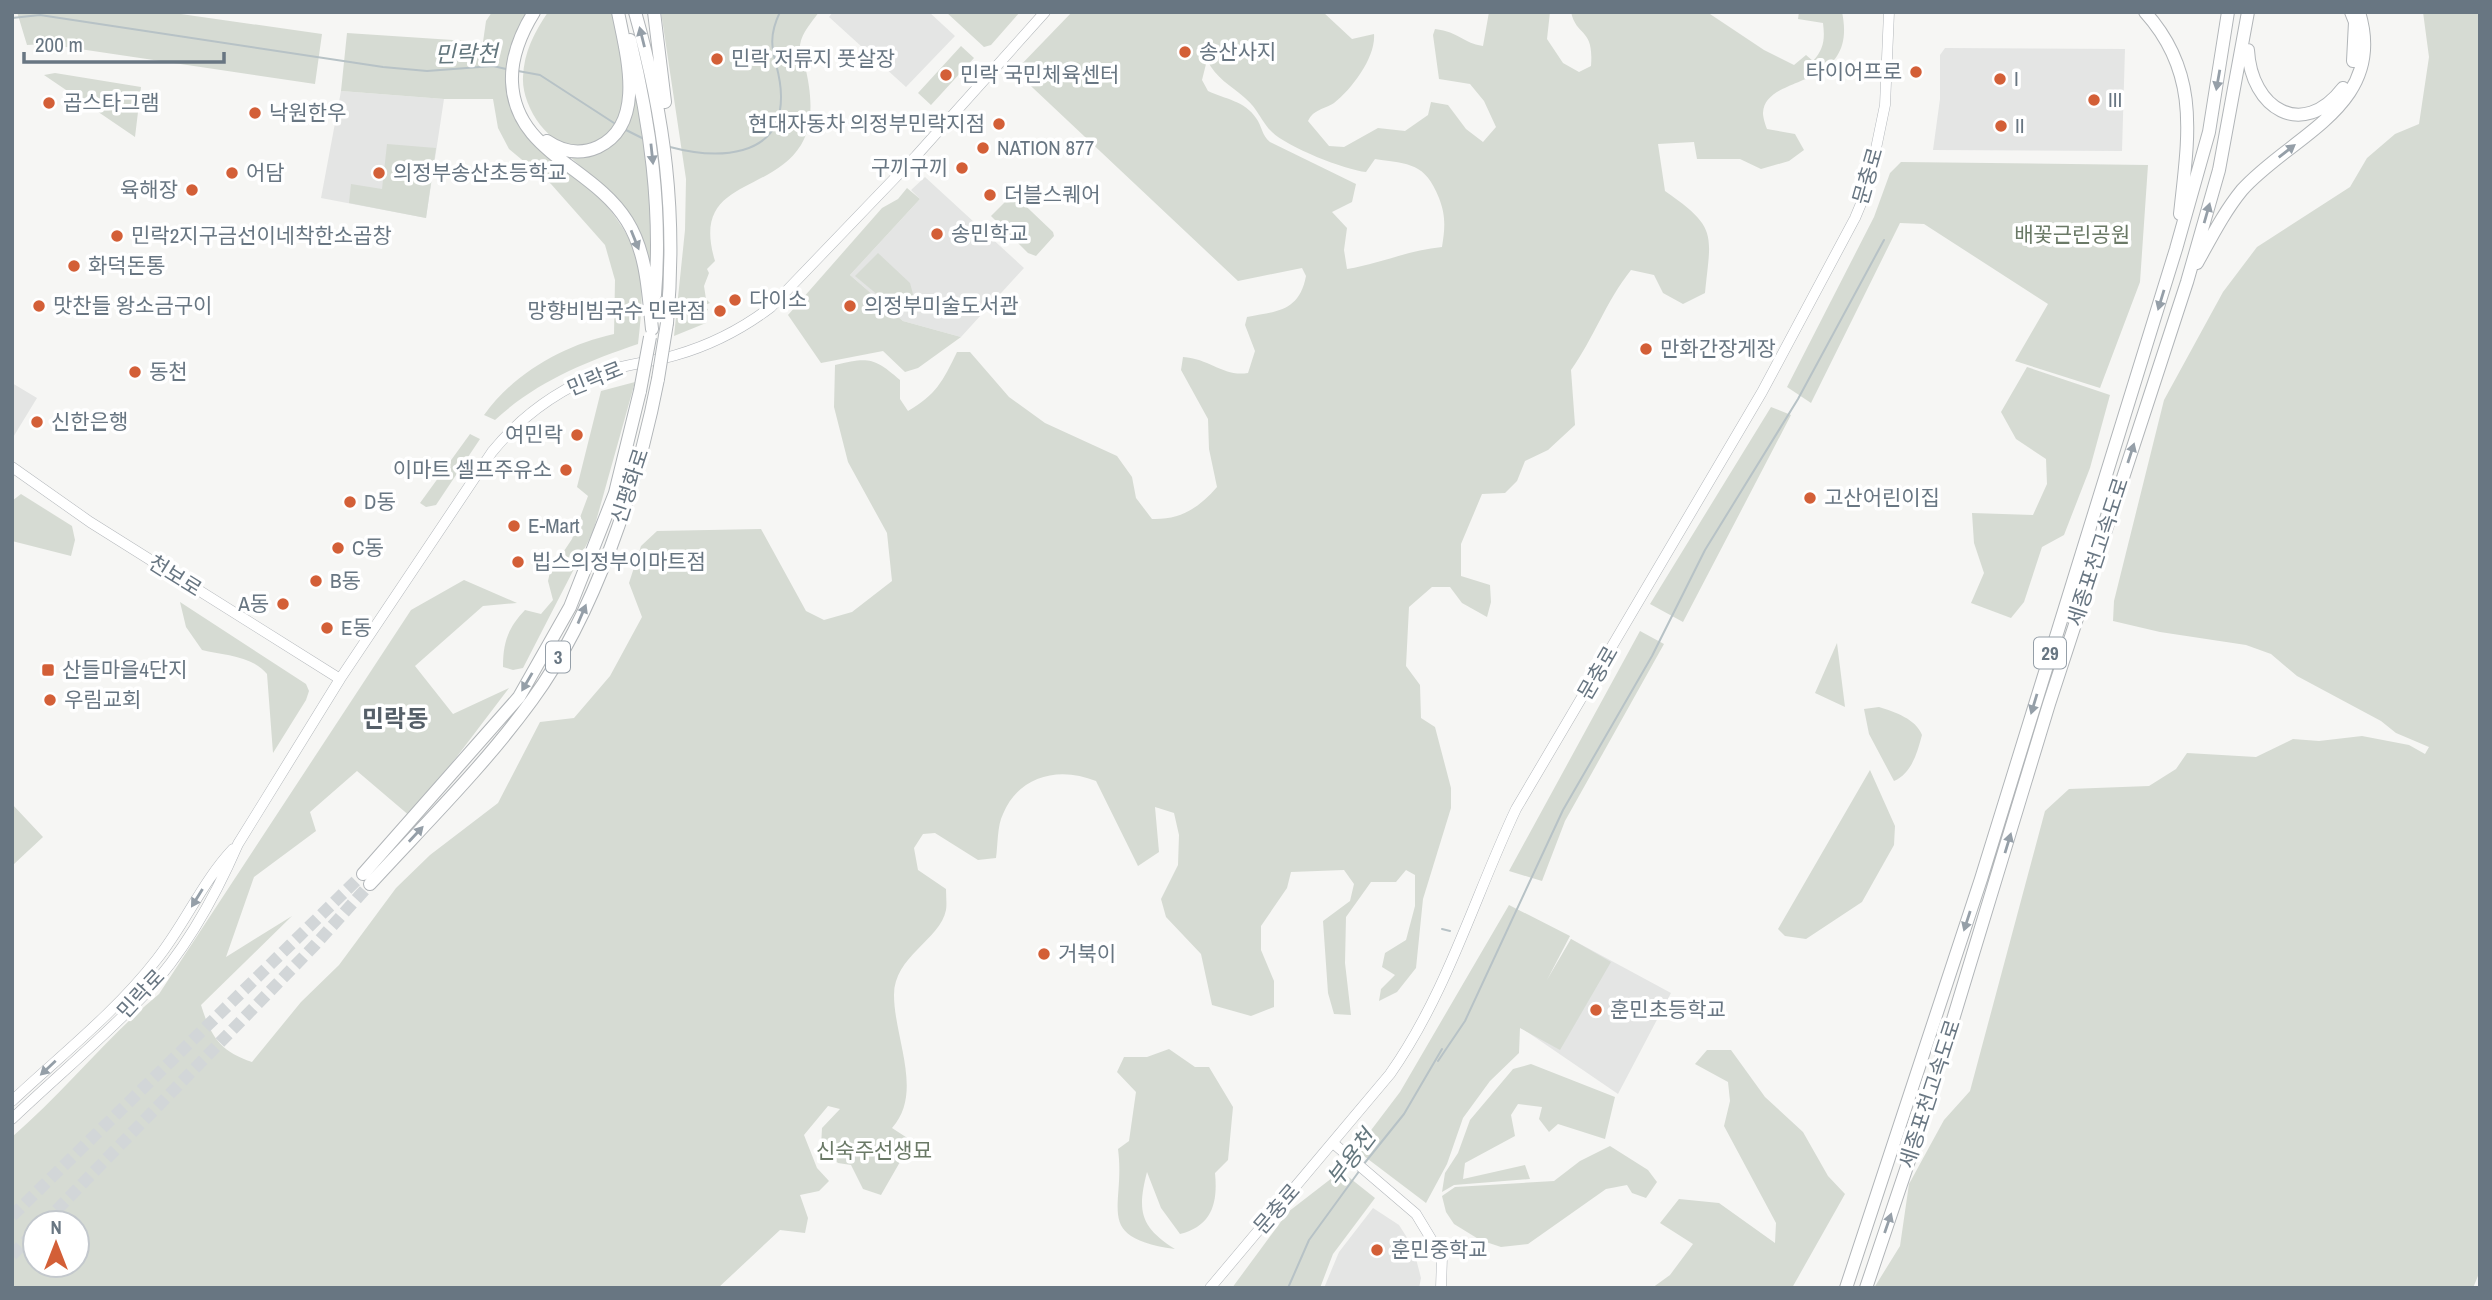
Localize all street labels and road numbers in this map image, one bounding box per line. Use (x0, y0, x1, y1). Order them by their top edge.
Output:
street label: 문충로 (1846, 144, 1889, 208)
street label: 민락로 (563, 354, 627, 403)
street label: 신평화로 (604, 445, 655, 527)
street label: 세종포천고속도로 (2060, 474, 2135, 630)
street label: 천보로 (143, 548, 208, 603)
road number: 29 (2034, 638, 2066, 668)
street label: 문충로 (1571, 640, 1625, 705)
road number: 3 (546, 642, 570, 672)
street label: 민락로 (110, 963, 171, 1025)
street label: 세종포천고속도로 (1892, 1016, 1967, 1172)
street label: 문충로 (1247, 1177, 1307, 1240)

